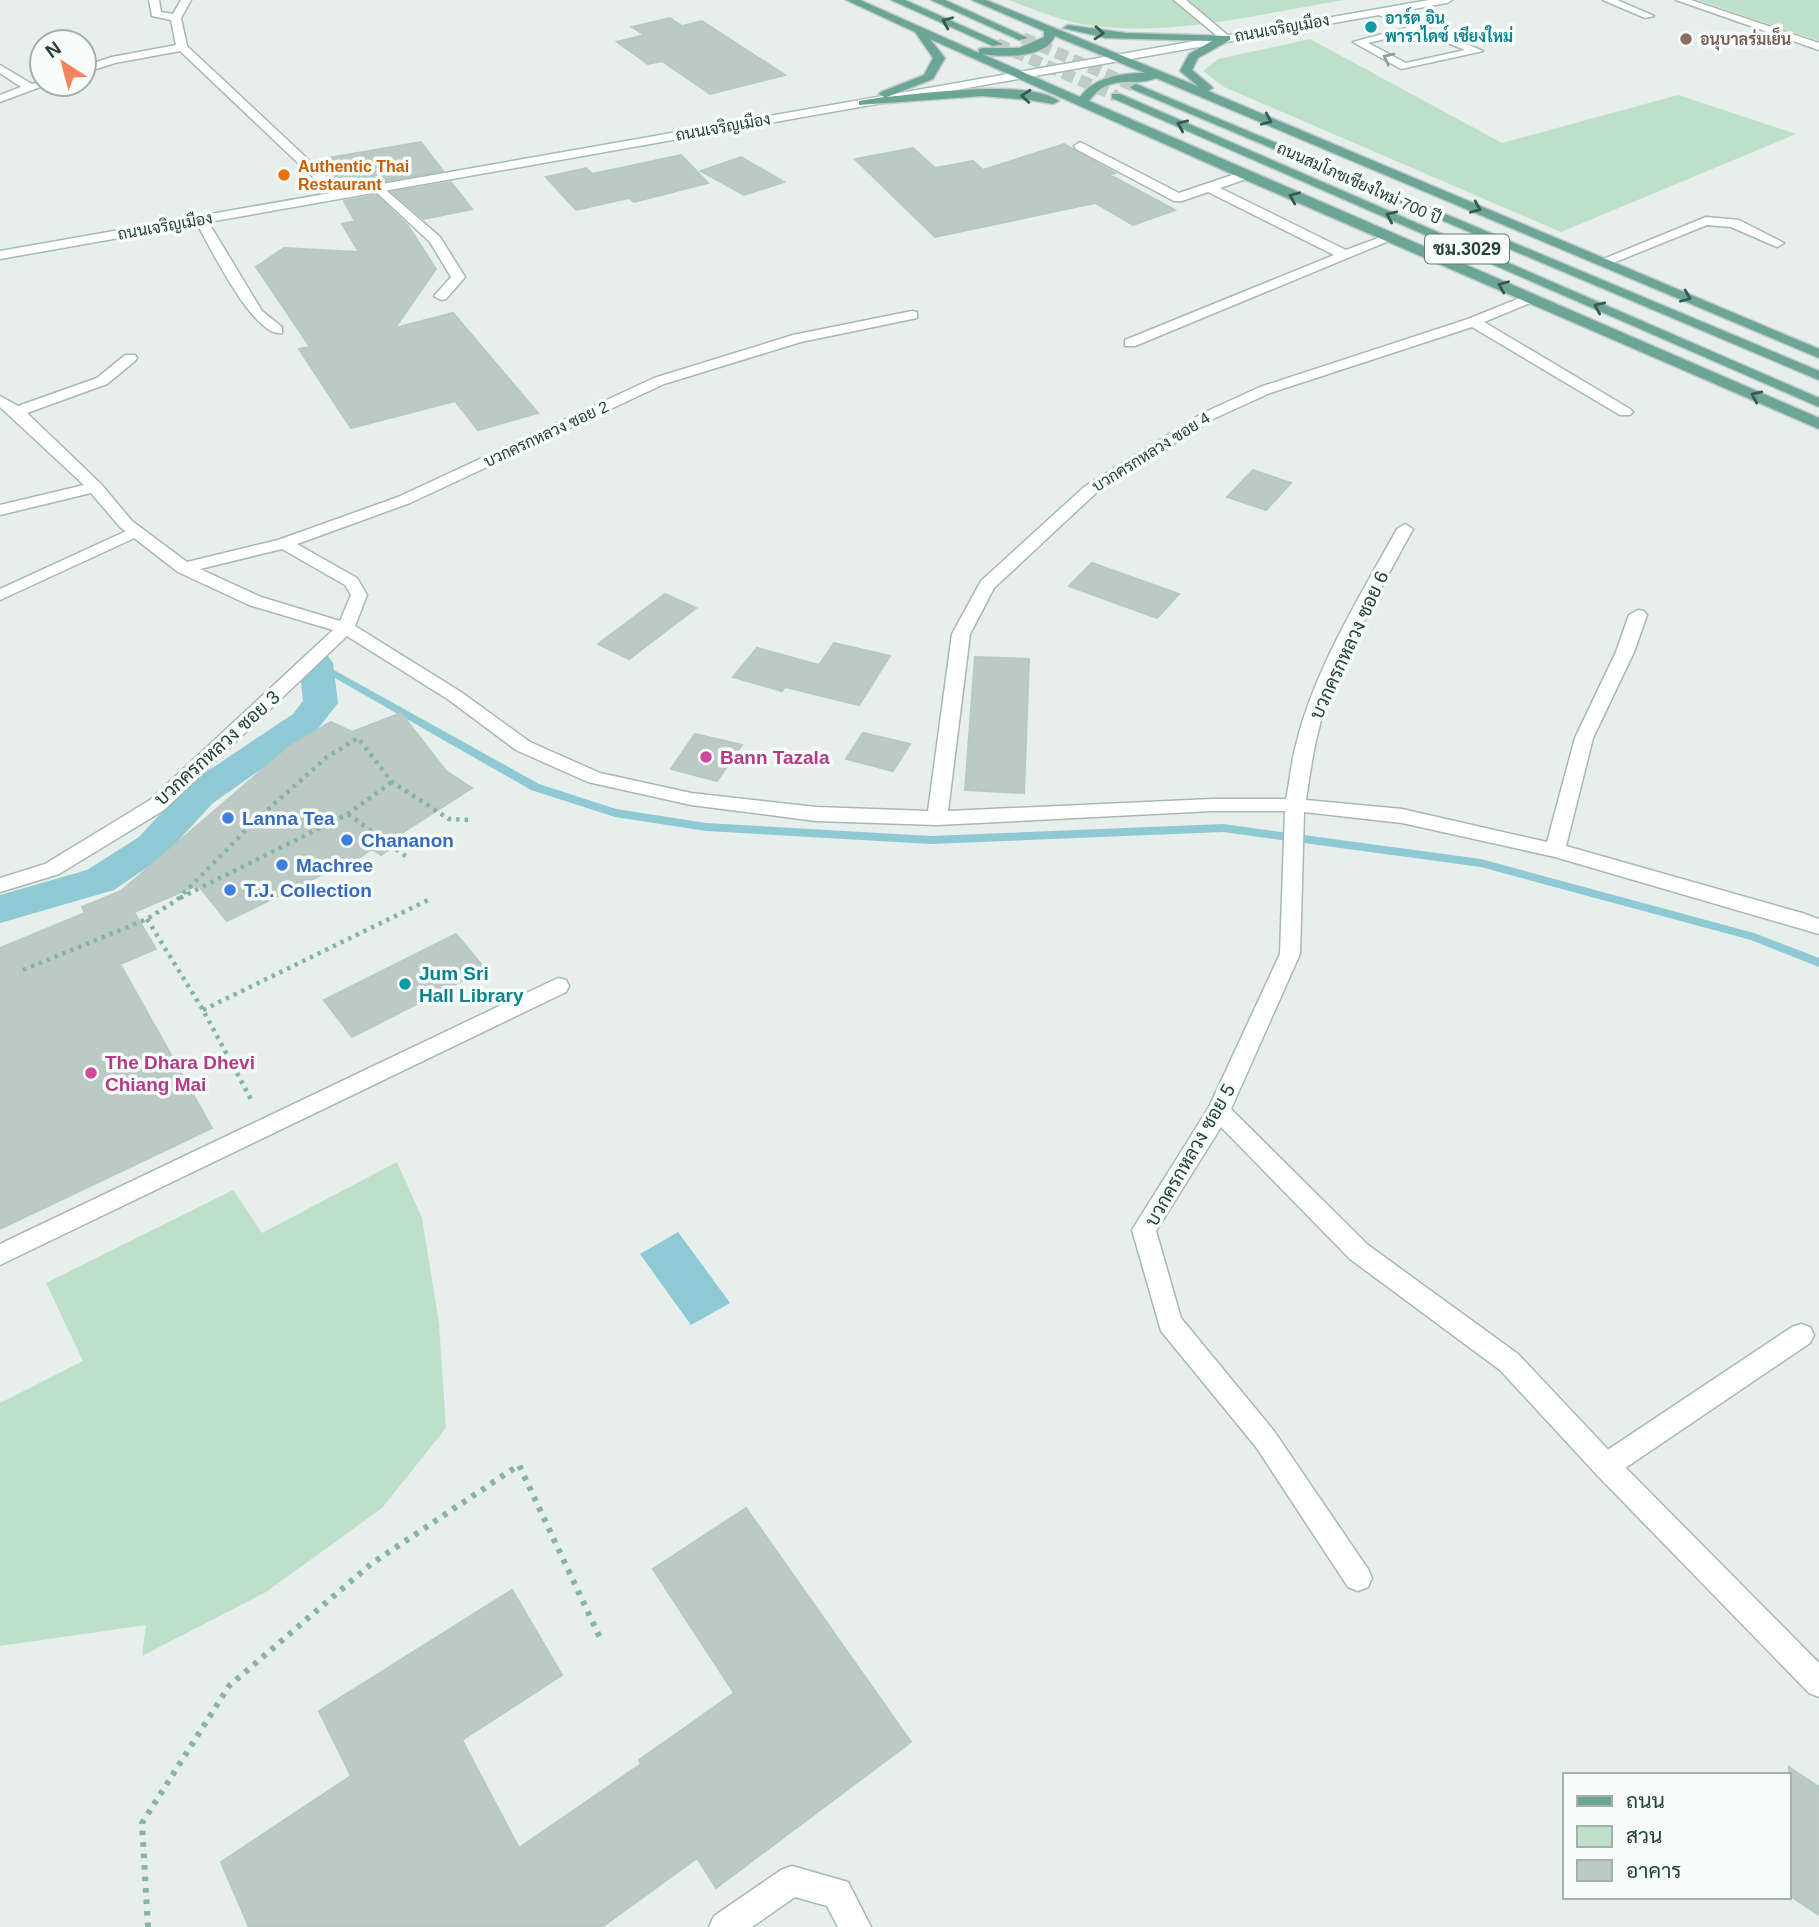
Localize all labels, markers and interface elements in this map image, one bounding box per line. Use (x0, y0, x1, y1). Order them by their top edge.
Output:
place label: อาร์ต อิน พาราไดซ์ เชียงใหม่ (1385, 7, 1513, 45)
street label: ถนนเจริญเมือง (1233, 9, 1331, 46)
one-way arrow (941, 16, 954, 30)
marker: อาร์ต อิน พาราไดซ์ เชียงใหม่ (1363, 19, 1379, 35)
one-way arrow (1094, 25, 1105, 40)
place label: อนุบาลร่มเย็น (1700, 26, 1791, 51)
north arrow (28, 28, 98, 98)
marker: อนุบาลร่มเย็น (1678, 31, 1694, 47)
text: N (42, 37, 65, 62)
one-way arrow (1383, 53, 1395, 66)
one-way arrow (1020, 89, 1031, 104)
street label: ถนนเจริญเมือง (674, 108, 772, 145)
one-way arrow (1260, 111, 1272, 125)
one-way arrow (1177, 119, 1190, 133)
street label: ถนนสมโภชเชียงใหม่ 700 ปี (1274, 136, 1445, 227)
place label: Authentic Thai Restaurant (298, 158, 409, 193)
marker: Authentic Thai Restaurant (276, 167, 292, 183)
one-way arrow (1289, 191, 1301, 205)
one-way arrow (1470, 200, 1482, 214)
street label: ถนนเจริญเมือง (116, 207, 214, 244)
one-way arrow (1386, 210, 1398, 224)
road number: ชม.3029 (1425, 234, 1509, 264)
one-way arrow (1497, 281, 1509, 295)
one-way arrow (1678, 289, 1691, 303)
one-way arrow (1594, 301, 1607, 315)
one-way arrow (1751, 391, 1763, 405)
street label: บวกครกหลวง ซอย 2 (481, 398, 611, 470)
street label: บวกครกหลวง ซอย 4 (1089, 409, 1213, 495)
street label: บวกครกหลวง ซอย 6 (1305, 568, 1393, 722)
street label: บวกครกหลวง ซอย 3 (150, 686, 284, 810)
place label: Bann Tazala (720, 747, 830, 768)
marker: Bann Tazala (698, 749, 714, 765)
place label: Lanna Tea (242, 808, 335, 829)
marker: Lanna Tea (220, 810, 236, 826)
place label: Chananon (361, 830, 454, 851)
marker: Chananon (339, 832, 355, 848)
place label: Machree (296, 855, 373, 876)
marker: Machree (274, 857, 290, 873)
place label: T.J. Collection (244, 880, 372, 901)
marker: T.J. Collection (222, 882, 238, 898)
place label: Jum Sri Hall Library (419, 963, 524, 1006)
marker: Jum Sri Hall Library (397, 976, 413, 992)
place label: The Dhara Dhevi Chiang Mai (105, 1052, 255, 1095)
marker: The Dhara Dhevi Chiang Mai (83, 1065, 99, 1081)
street label: บวกครกหลวง ซอย 5 (1141, 1080, 1239, 1230)
legend (1563, 1773, 1791, 1899)
text: ถนน (1626, 1789, 1665, 1812)
text: สวน (1626, 1824, 1662, 1847)
text: อาคาร (1626, 1859, 1682, 1882)

